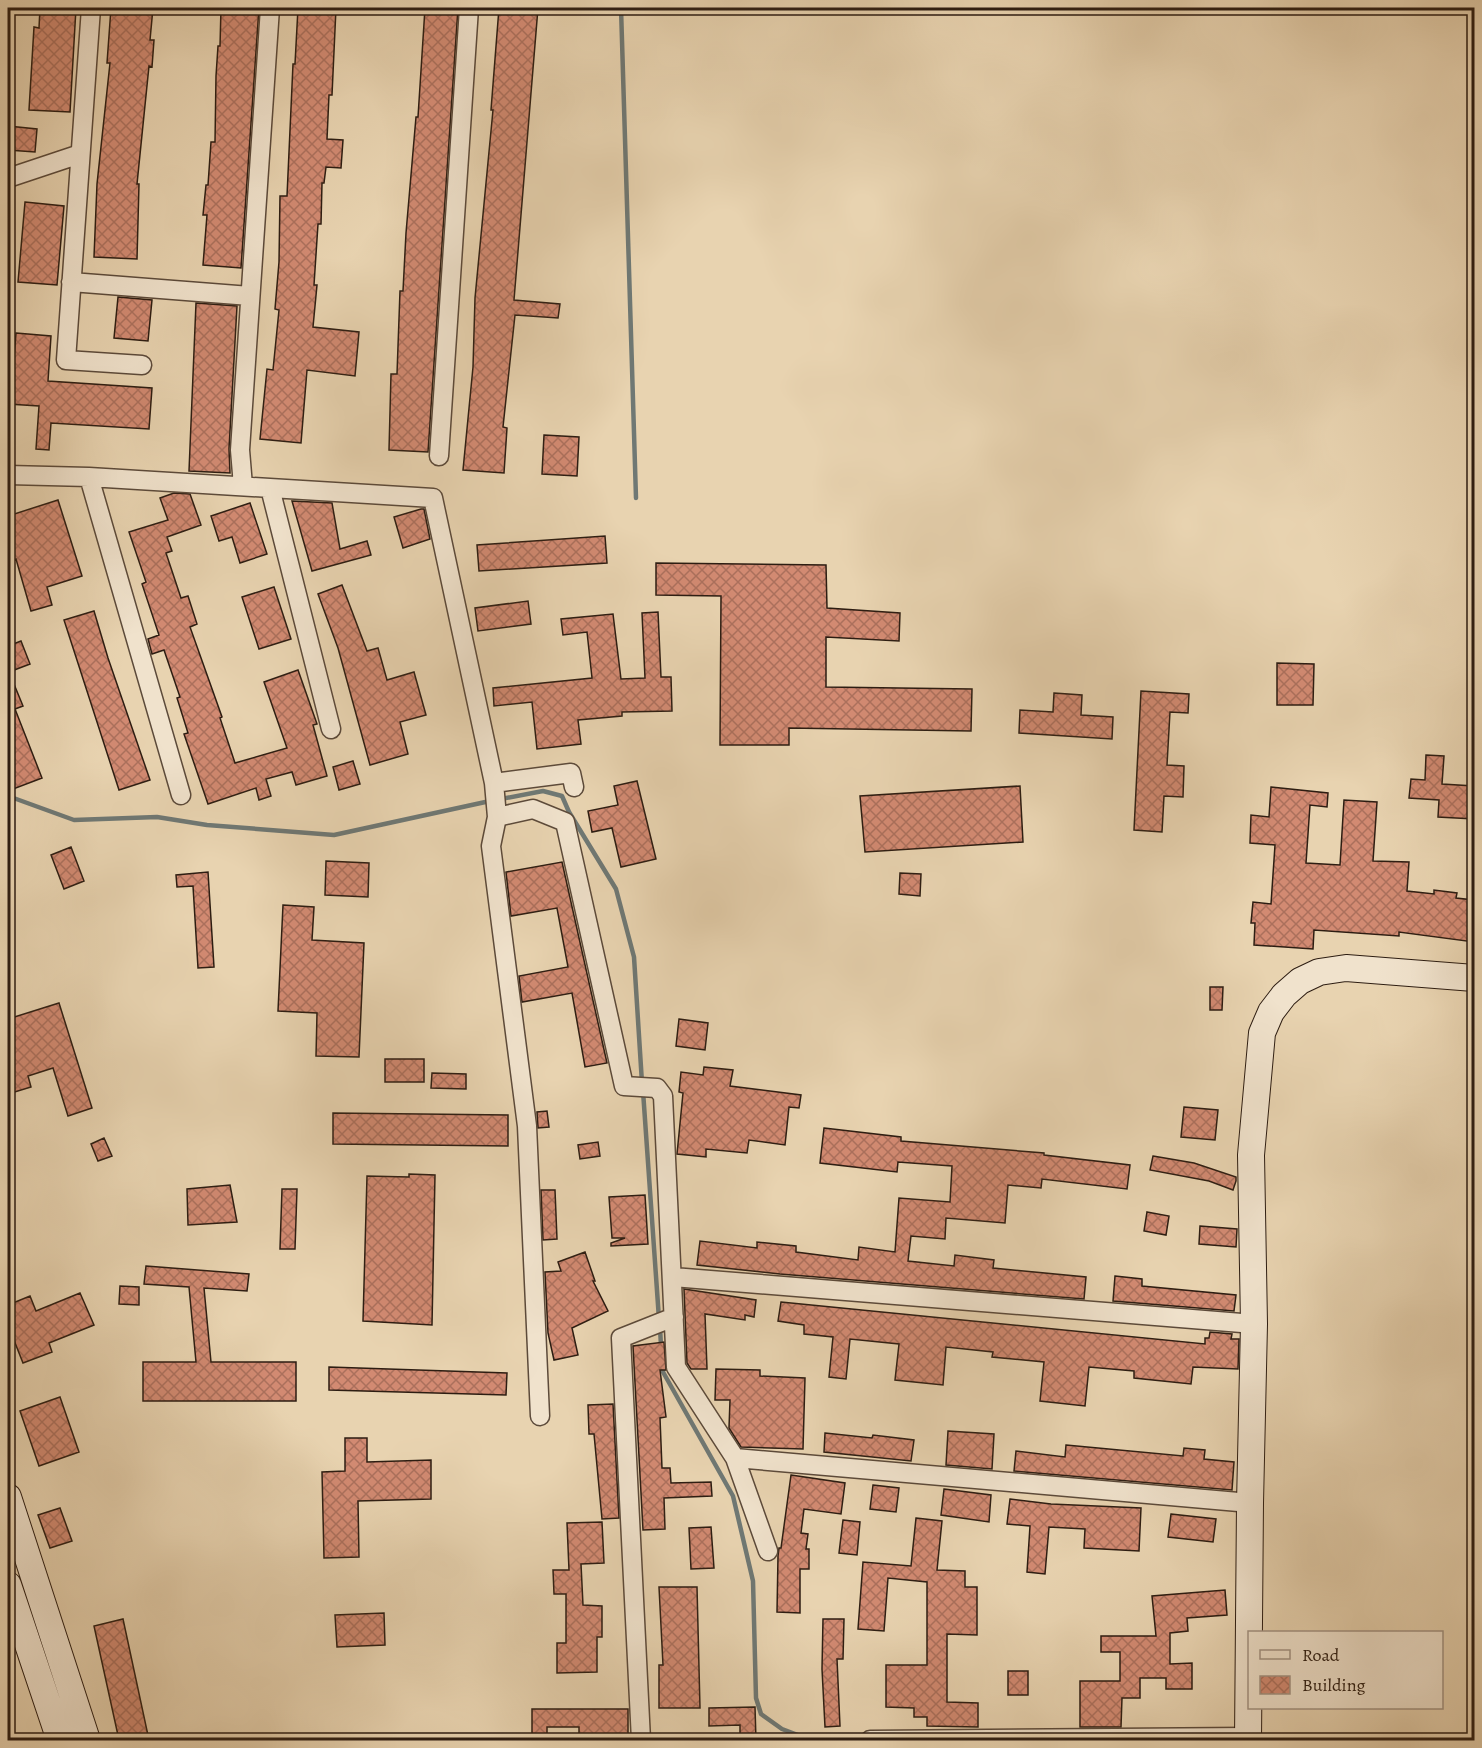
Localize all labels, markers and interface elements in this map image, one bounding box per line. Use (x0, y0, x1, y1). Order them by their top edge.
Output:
legend (1248, 1631, 1443, 1709)
text: Road (1302, 1643, 1340, 1667)
text: Building (1302, 1673, 1366, 1697)

